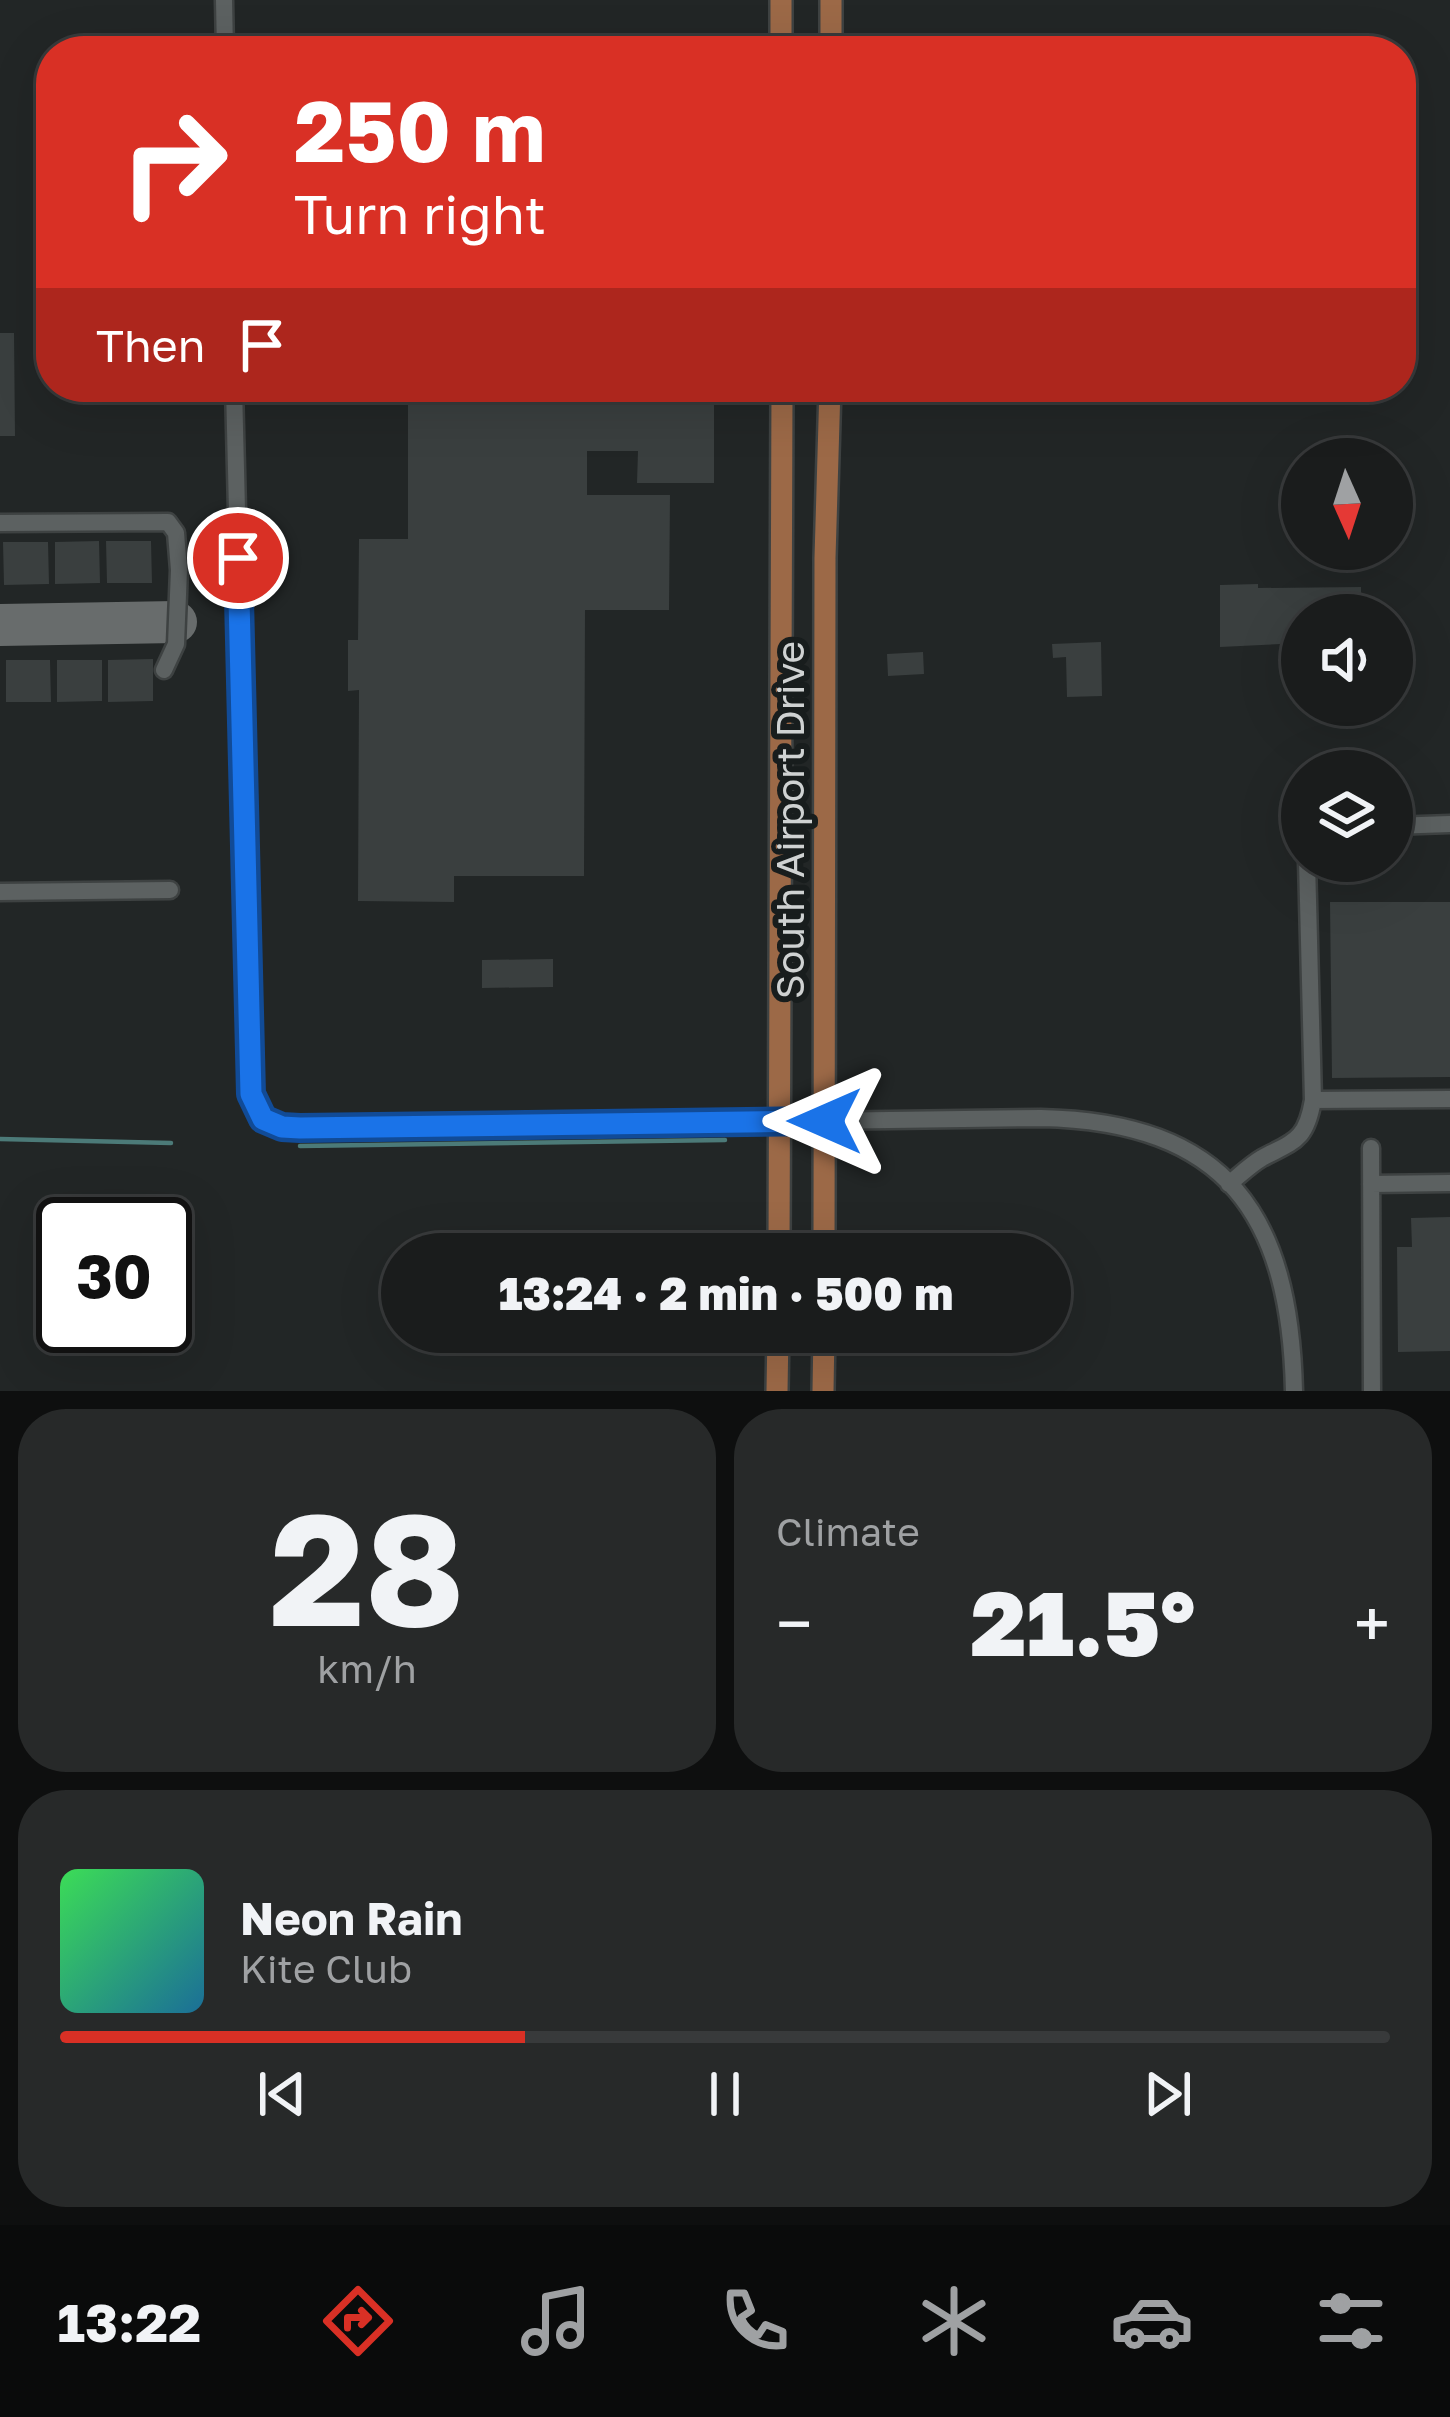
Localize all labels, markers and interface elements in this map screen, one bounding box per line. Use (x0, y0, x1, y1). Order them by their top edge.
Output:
text: 250 m (294, 80, 546, 180)
icon: right (96, 84, 252, 240)
text: Turn right (294, 181, 546, 246)
icon: arrive (229, 312, 295, 378)
text: Then (96, 318, 205, 372)
north arrow (1281, 438, 1413, 570)
map controls (1281, 438, 1413, 882)
pin (187, 507, 289, 609)
icon: arrive (205, 525, 271, 591)
button: sound (1281, 594, 1413, 726)
street label: South Airport Drive (766, 641, 813, 999)
button: layers (1281, 750, 1413, 882)
position arrow (762, 1058, 888, 1184)
speed limit sign: 30 (36, 1197, 192, 1353)
text: 13:24 · 2 min · 500 m (499, 1266, 953, 1320)
text: 28 (270, 1473, 465, 1660)
text: Climate (776, 1508, 920, 1555)
text: 21.5° (971, 1568, 1195, 1676)
text: − (776, 1583, 812, 1663)
text: + (1354, 1583, 1390, 1663)
text: km/h (317, 1645, 417, 1692)
text: Neon Rain (240, 1891, 463, 1945)
text: Kite Club (240, 1945, 412, 1992)
icon: previous (249, 2061, 315, 2127)
icon: pause (692, 2061, 758, 2127)
icon: next (1135, 2061, 1201, 2127)
icon: directions (316, 2279, 400, 2363)
icon: music (514, 2279, 598, 2363)
icon: phone (713, 2279, 797, 2363)
icon: climate (912, 2279, 996, 2363)
icon: car (1110, 2279, 1194, 2363)
icon: filters (1309, 2279, 1393, 2363)
text: 13:22 (57, 2289, 201, 2354)

